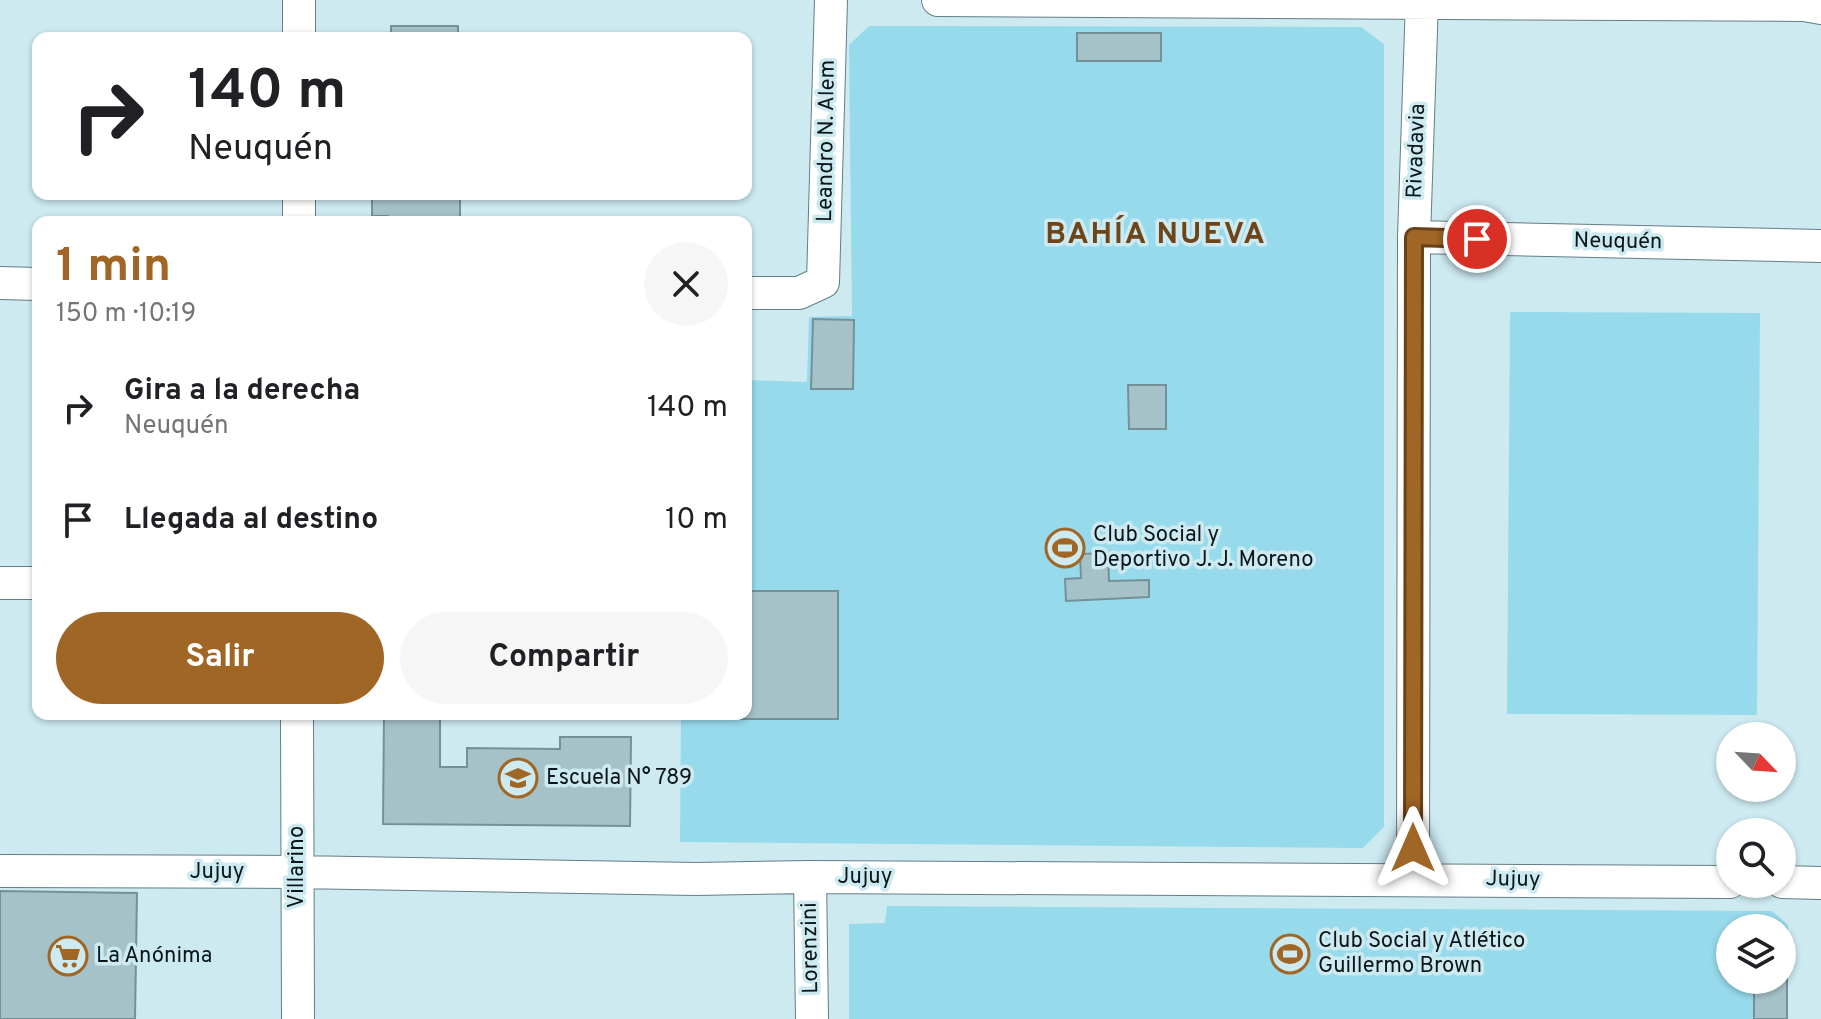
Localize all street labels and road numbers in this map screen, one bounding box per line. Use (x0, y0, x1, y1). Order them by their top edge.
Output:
street label: Leandro N. Alem (812, 60, 842, 222)
street label: Rivadavia (1402, 103, 1432, 199)
street label: Neuquén (1573, 228, 1663, 256)
street label: Villarino (284, 826, 311, 908)
street label: Jujuy (190, 859, 245, 886)
street label: Jujuy (838, 864, 893, 891)
street label: Jujuy (1485, 866, 1541, 894)
street label: Lorenzini (797, 902, 825, 994)

